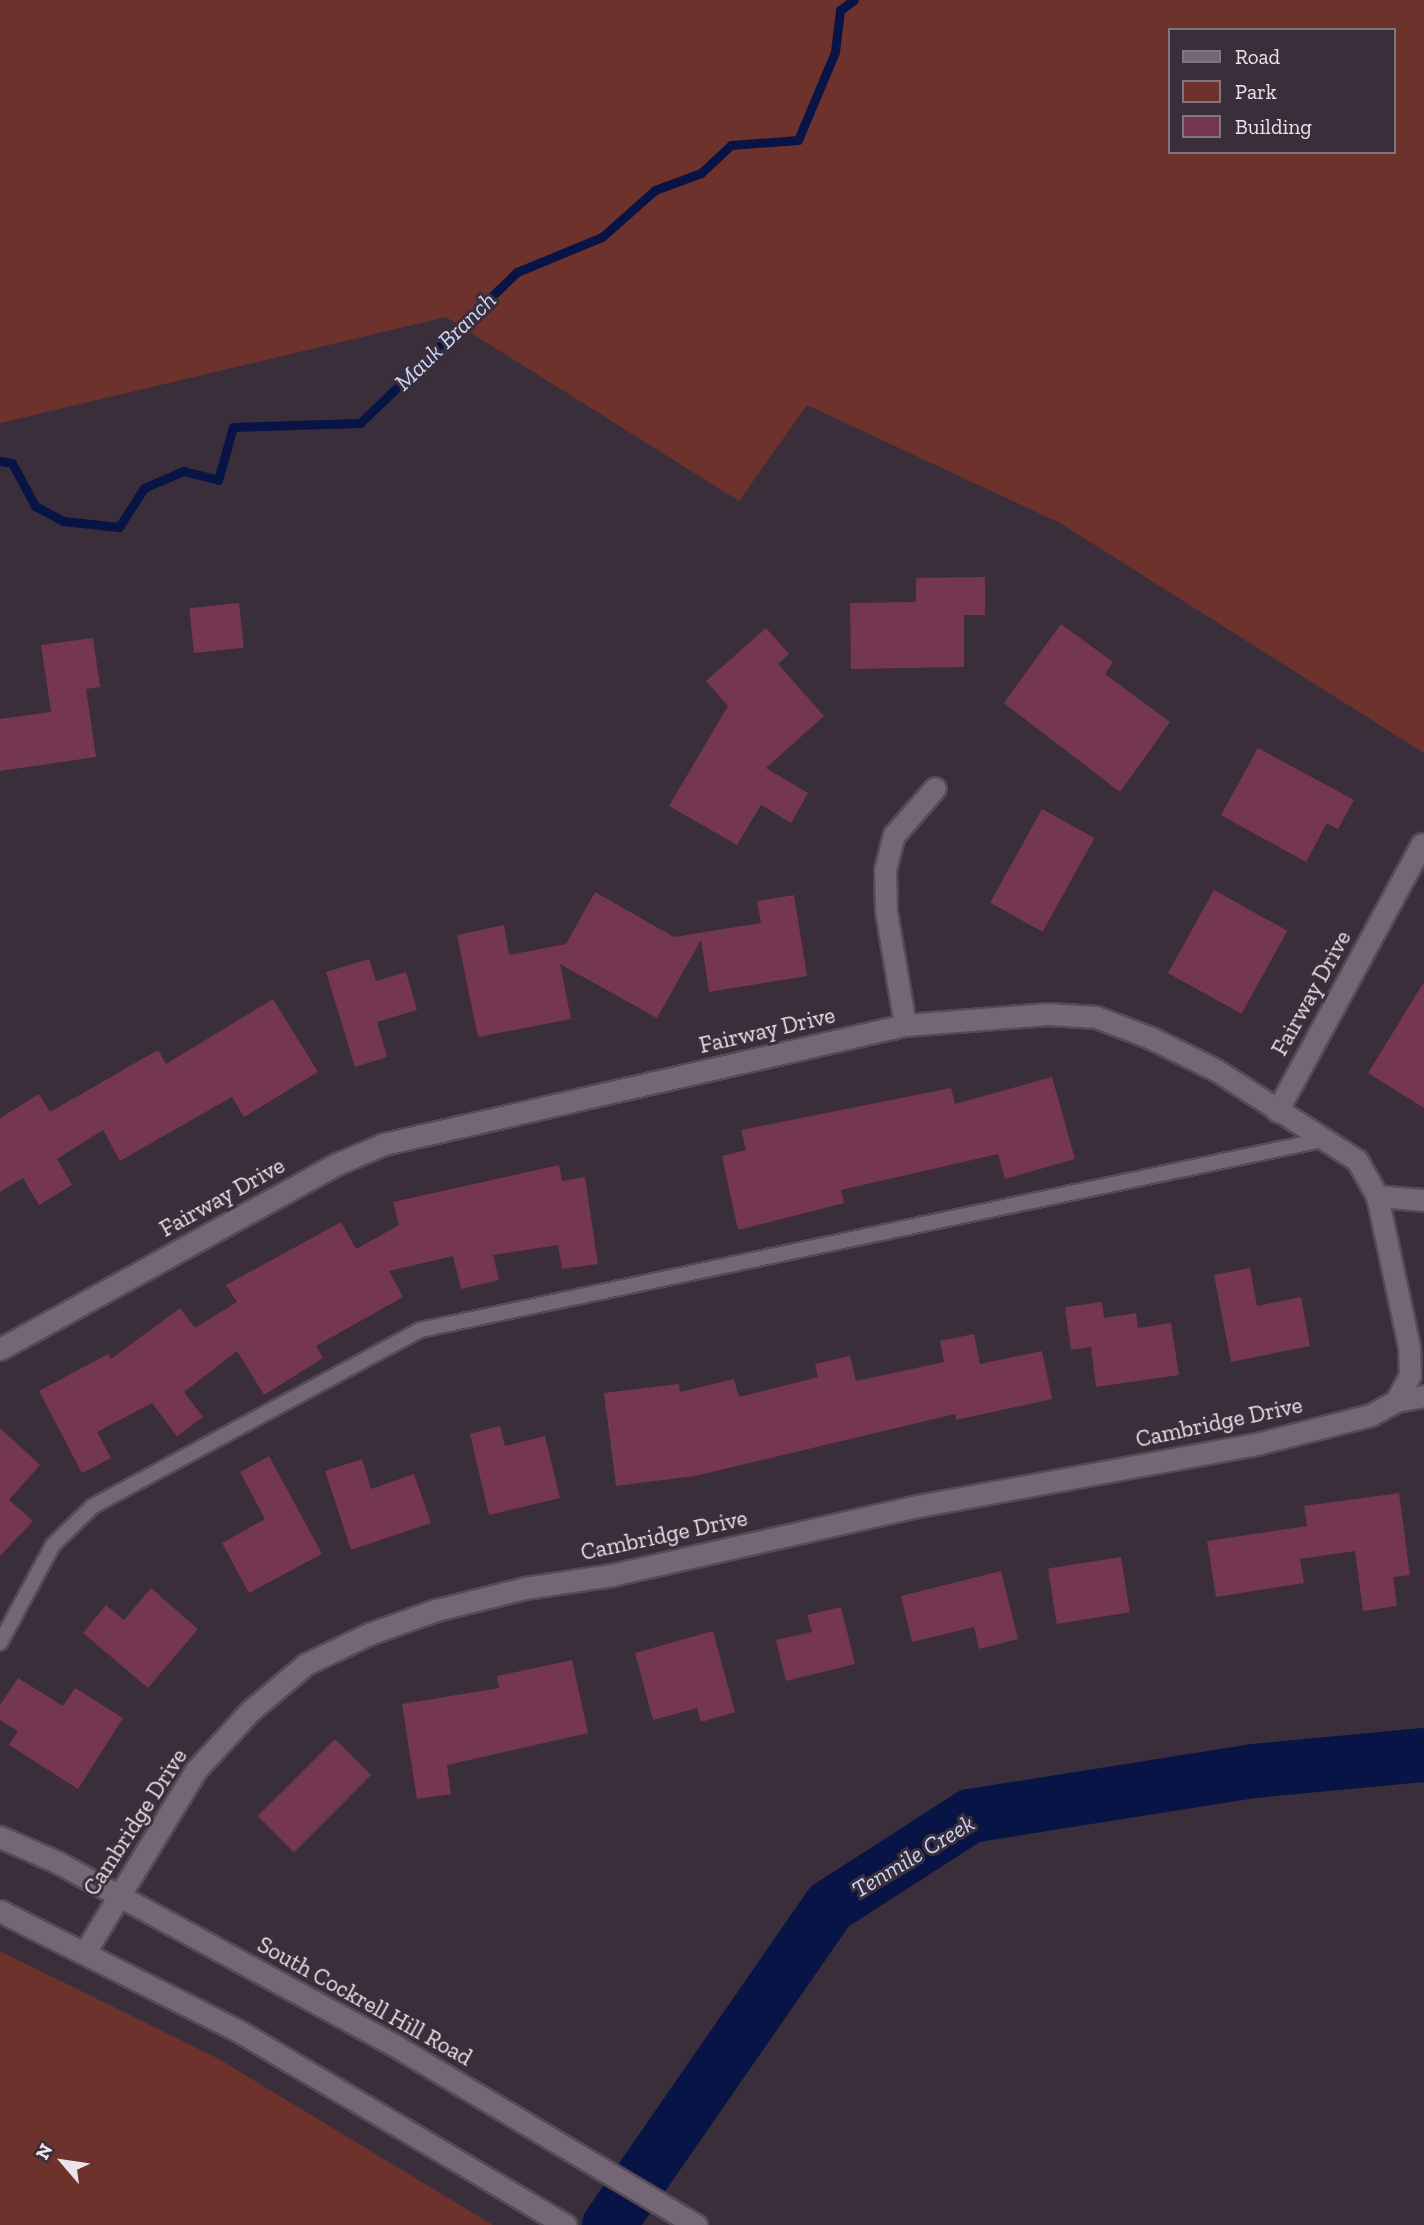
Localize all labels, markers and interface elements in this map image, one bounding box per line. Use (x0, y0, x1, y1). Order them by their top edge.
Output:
legend (1168, 28, 1396, 154)
text: Road (1235, 44, 1280, 69)
text: Park (1235, 79, 1277, 104)
text: Building (1235, 114, 1312, 139)
water label: Mauk Branch (388, 285, 502, 397)
street label: Fairway Drive (1265, 925, 1357, 1061)
street label: Fairway Drive (696, 1001, 838, 1059)
street label: Fairway Drive (154, 1151, 290, 1243)
street label: Cambridge Drive (1133, 1391, 1305, 1453)
street label: Cambridge Drive (578, 1504, 750, 1566)
street label: Cambridge Drive (77, 1743, 193, 1901)
water label: Tenmile Creek (847, 1808, 979, 1904)
street label: South Cockrell Hill Road (253, 1930, 477, 2072)
north arrow (28, 2127, 98, 2197)
text: N (31, 2140, 58, 2163)

